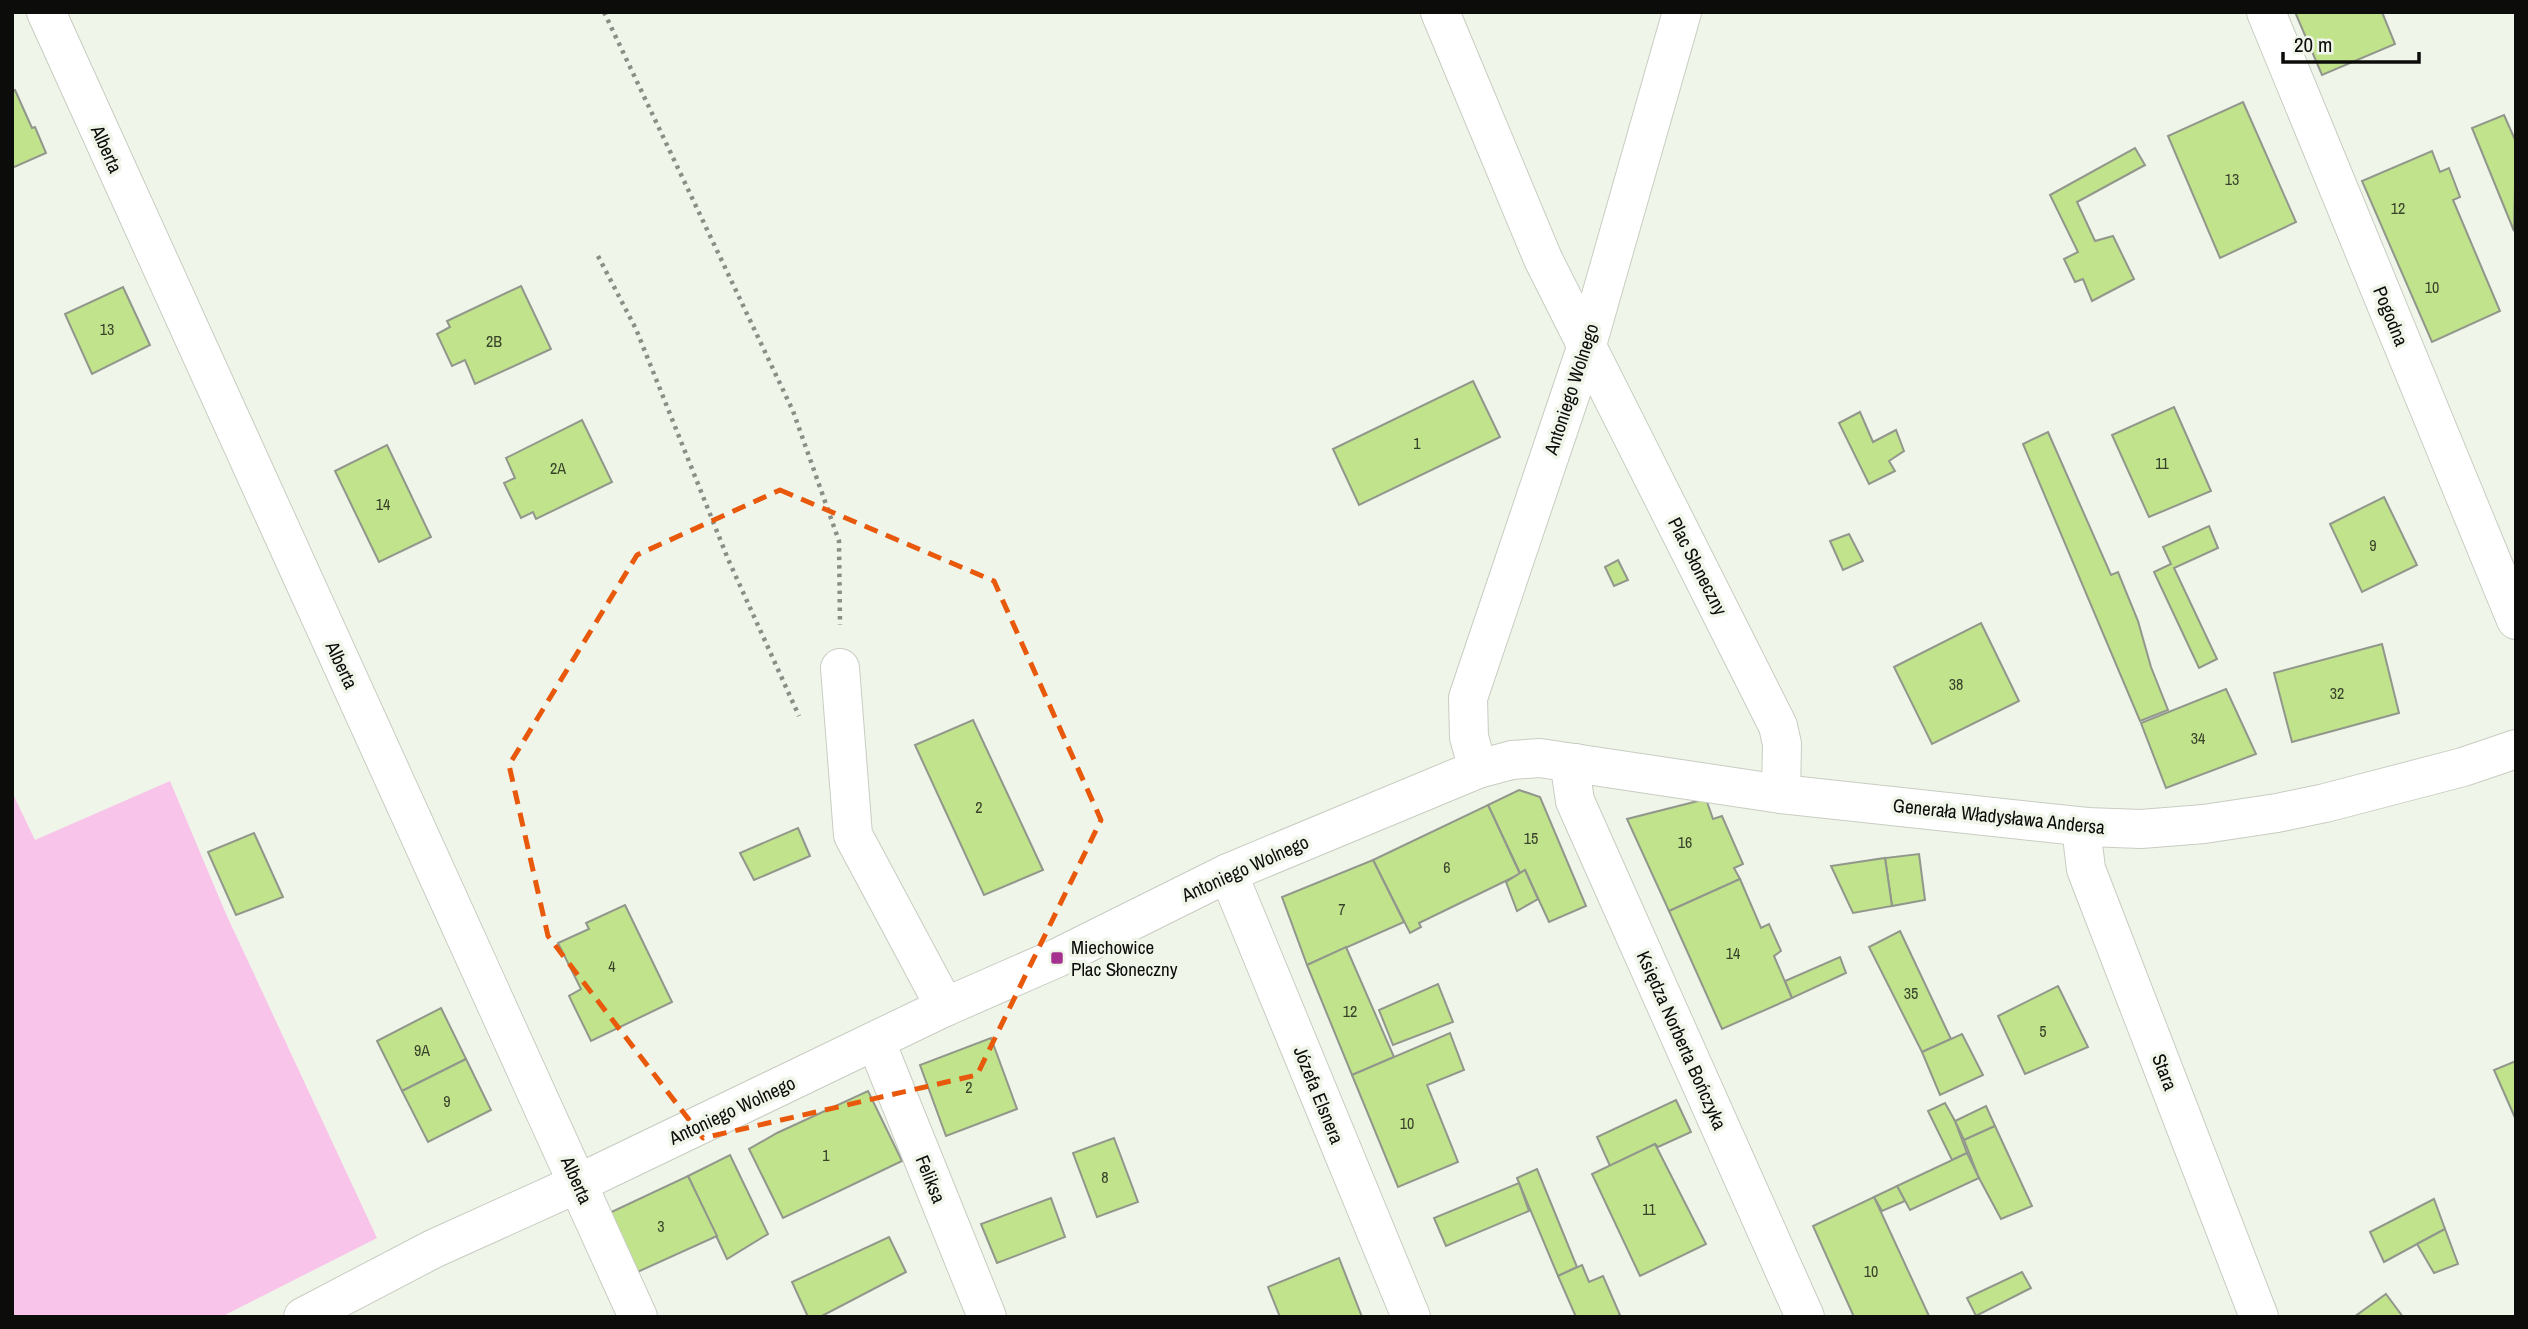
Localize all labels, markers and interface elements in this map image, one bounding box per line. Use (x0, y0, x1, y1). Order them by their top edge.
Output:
scale bar (2283, 21, 2420, 65)
text: 20 m (2294, 30, 2332, 59)
street label: Alberta (85, 120, 129, 177)
house number: 13 (2225, 168, 2239, 190)
house number: 12 (2391, 197, 2405, 219)
house number: 10 (2425, 276, 2439, 298)
street label: Pogodna (2367, 282, 2415, 350)
house number: 13 (100, 318, 114, 340)
street label: Antoniego Wolnego (1537, 320, 1604, 459)
house number: 2B (486, 330, 502, 352)
house number: 1 (1413, 432, 1421, 454)
house number: 11 (2155, 452, 2170, 474)
house number: 2A (550, 457, 566, 479)
house number: 14 (376, 493, 390, 515)
street label: Plac Słoneczny (1662, 513, 1734, 620)
house number: 9 (2369, 534, 2377, 556)
street label: Alberta (319, 636, 364, 693)
house number: 38 (1949, 673, 1963, 695)
house number: 32 (2330, 682, 2344, 704)
house number: 34 (2191, 727, 2205, 749)
street label: Generała Władysława Andersa (1892, 792, 2107, 840)
house number: 2 (975, 796, 983, 818)
house number: 15 (1524, 827, 1538, 849)
street label: Antoniego Wolnego (1176, 828, 1313, 908)
house number: 16 (1678, 831, 1692, 853)
house number: 6 (1443, 856, 1451, 878)
house number: 7 (1338, 898, 1346, 920)
place label: Miechowice Plac Słoneczny (1071, 934, 1178, 982)
house number: 14 (1726, 942, 1740, 964)
street label: Księdza Norberta Bończyka (1631, 946, 1733, 1134)
marker: Miechowice Plac Słoneczny (1049, 950, 1065, 966)
house number: 4 (608, 955, 616, 977)
house number: 35 (1904, 982, 1918, 1004)
house number: 12 (1343, 1000, 1357, 1022)
house number: 5 (2039, 1020, 2047, 1042)
house number: 9A (414, 1039, 430, 1061)
street label: Józefa Elsnera (1288, 1042, 1350, 1148)
street label: Stara (2146, 1050, 2184, 1094)
street label: Antoniego Wolnego (664, 1069, 799, 1151)
house number: 2 (965, 1076, 973, 1098)
house number: 9 (443, 1090, 451, 1112)
house number: 10 (1400, 1112, 1414, 1134)
house number: 1 (822, 1144, 830, 1166)
street label: Alberta (555, 1151, 599, 1208)
street label: Feliksa (910, 1151, 952, 1207)
house number: 8 (1101, 1166, 1109, 1188)
house number: 11 (1642, 1198, 1657, 1220)
house number: 3 (657, 1215, 665, 1237)
house number: 10 (1864, 1260, 1878, 1282)

